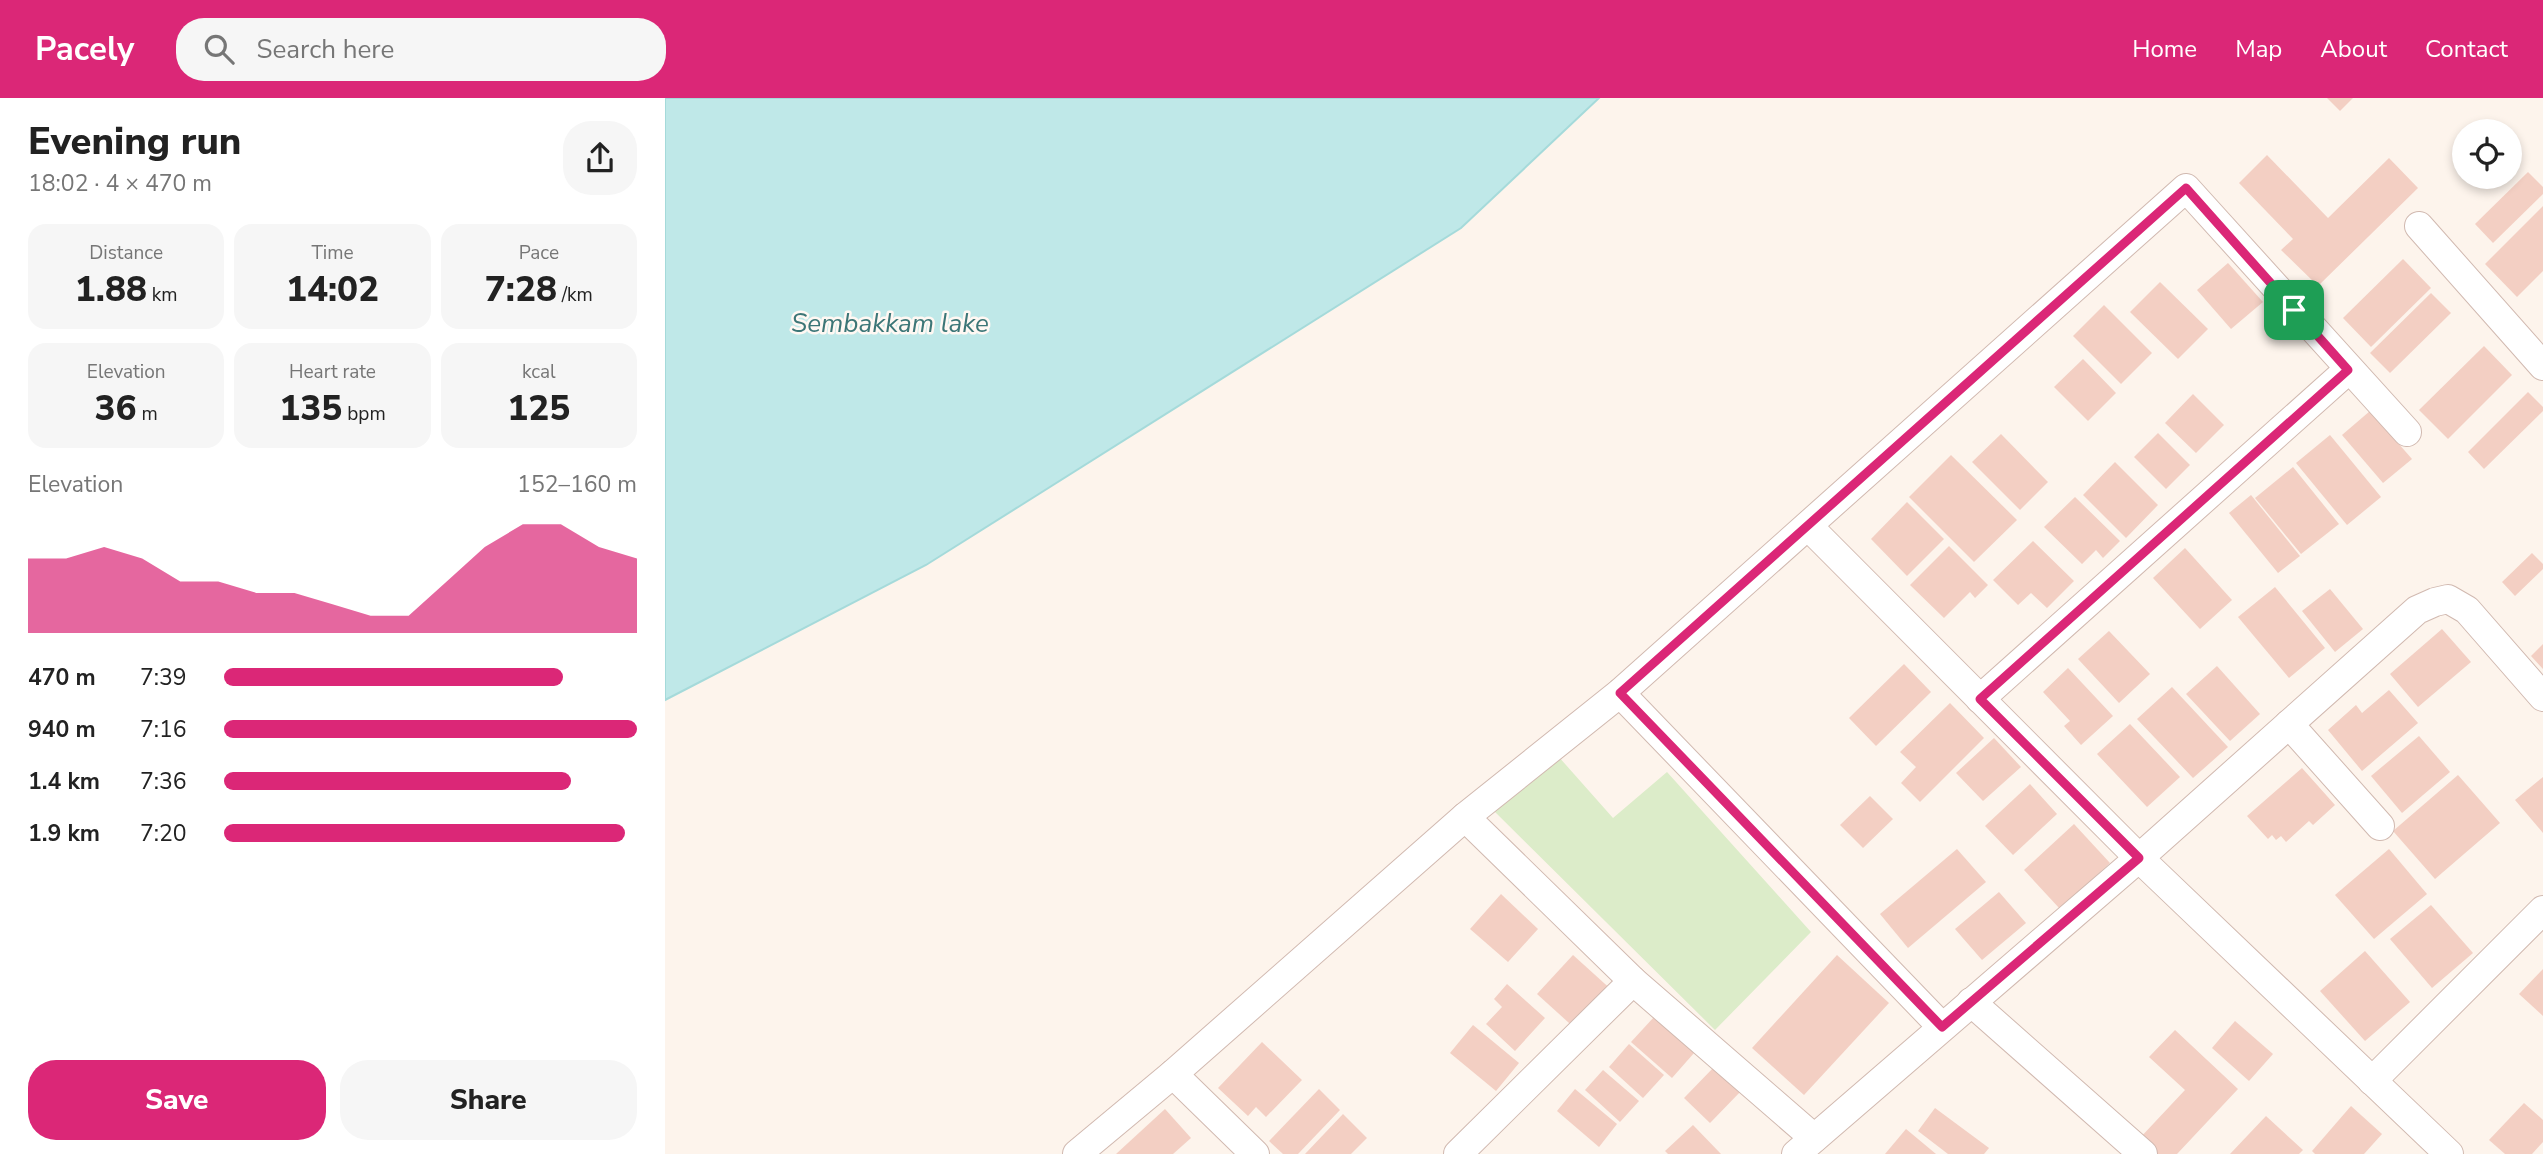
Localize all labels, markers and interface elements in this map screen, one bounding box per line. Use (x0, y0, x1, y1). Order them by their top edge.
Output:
search box (176, 18, 666, 81)
text: Pacely (35, 27, 134, 72)
icon: search (200, 30, 238, 68)
text: Search here (256, 32, 394, 67)
text: Home (2132, 33, 2197, 65)
text: Map (2235, 33, 2282, 65)
text: About (2320, 33, 2387, 65)
text: Contact (2425, 33, 2508, 65)
text: Evening run (28, 116, 241, 167)
map controls (2452, 119, 2522, 189)
button: locate (2452, 119, 2522, 189)
button: share (563, 121, 637, 195)
text: 18:02 · 4 × 470 m (28, 168, 212, 199)
text: Distance (89, 240, 163, 266)
text: Time (311, 240, 354, 266)
text: Pace (519, 240, 559, 266)
text: 1.88 (75, 266, 147, 313)
text: 14:02 (286, 266, 379, 313)
text: 7:28 (485, 266, 557, 313)
pin (2264, 280, 2324, 340)
text: km (147, 282, 178, 308)
text: /km (557, 282, 593, 308)
icon: arrive (2275, 291, 2313, 329)
water label: Sembakkam lake (791, 306, 989, 341)
text: Elevation (87, 359, 166, 385)
text: Heart rate (289, 359, 376, 385)
text: kcal (522, 359, 556, 385)
text: 36 (95, 385, 137, 432)
text: 135 (279, 385, 342, 432)
text: 125 (507, 385, 570, 432)
text: m (137, 401, 158, 427)
text: bpm (342, 401, 386, 427)
text: Elevation (28, 469, 123, 500)
text: 152–160 m (517, 469, 637, 500)
text: 470 m (28, 662, 96, 693)
text: 7:39 (140, 662, 187, 693)
text: 940 m (28, 714, 96, 745)
text: 7:16 (140, 714, 187, 745)
text: 1.4 km (28, 766, 100, 797)
text: 7:36 (140, 766, 187, 797)
text: 1.9 km (28, 818, 100, 849)
text: 7:20 (140, 818, 187, 849)
button: Save (28, 1060, 326, 1140)
button: Share (340, 1060, 637, 1140)

